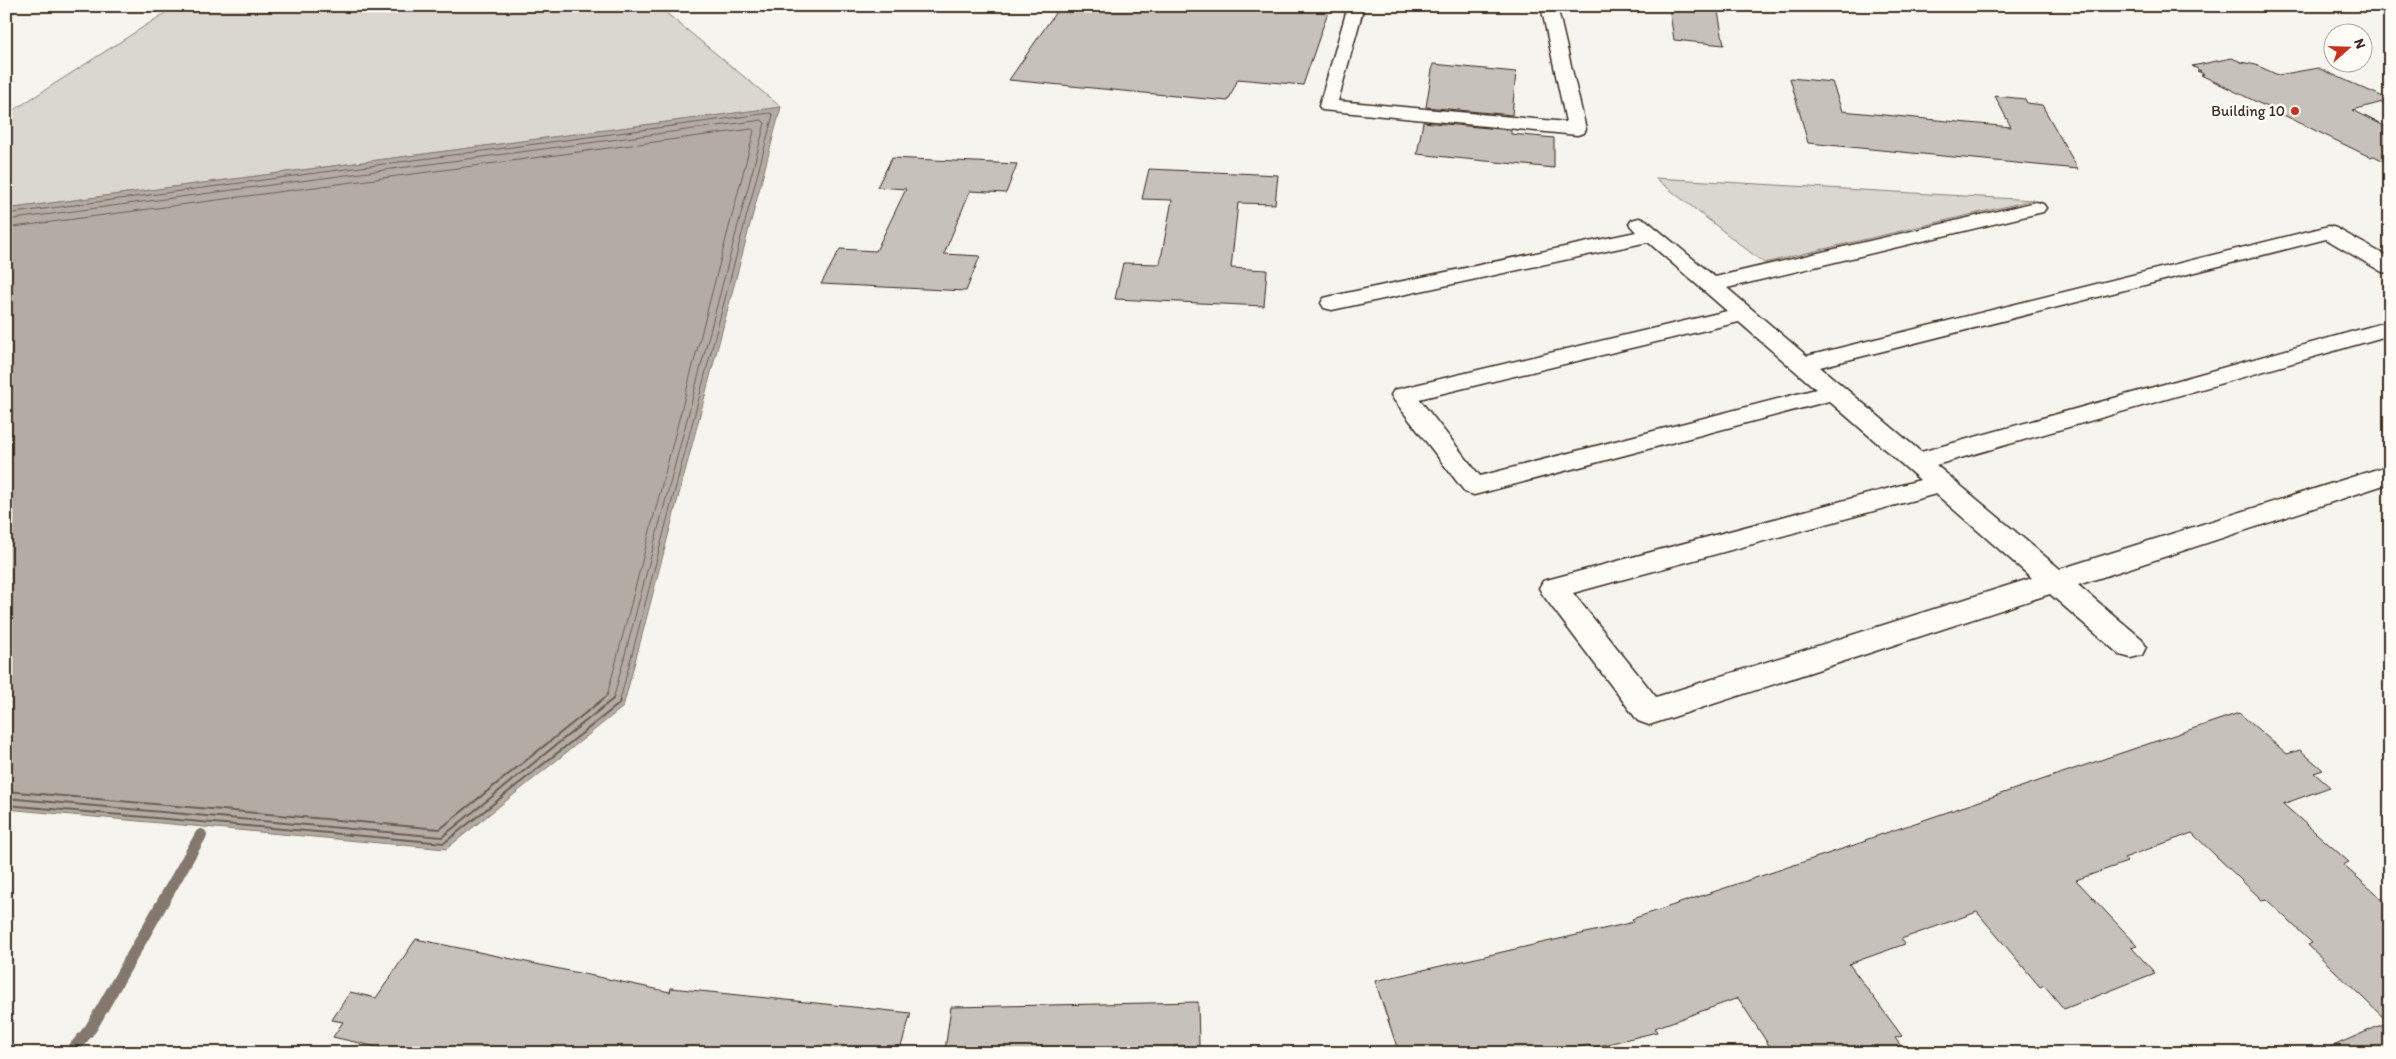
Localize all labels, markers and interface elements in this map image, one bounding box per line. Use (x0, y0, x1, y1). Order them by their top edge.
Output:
north arrow (2324, 22, 2374, 72)
text: N (2350, 36, 2369, 51)
place label: Building 10 (2211, 102, 2285, 120)
marker: Building 10 (2289, 105, 2301, 117)

